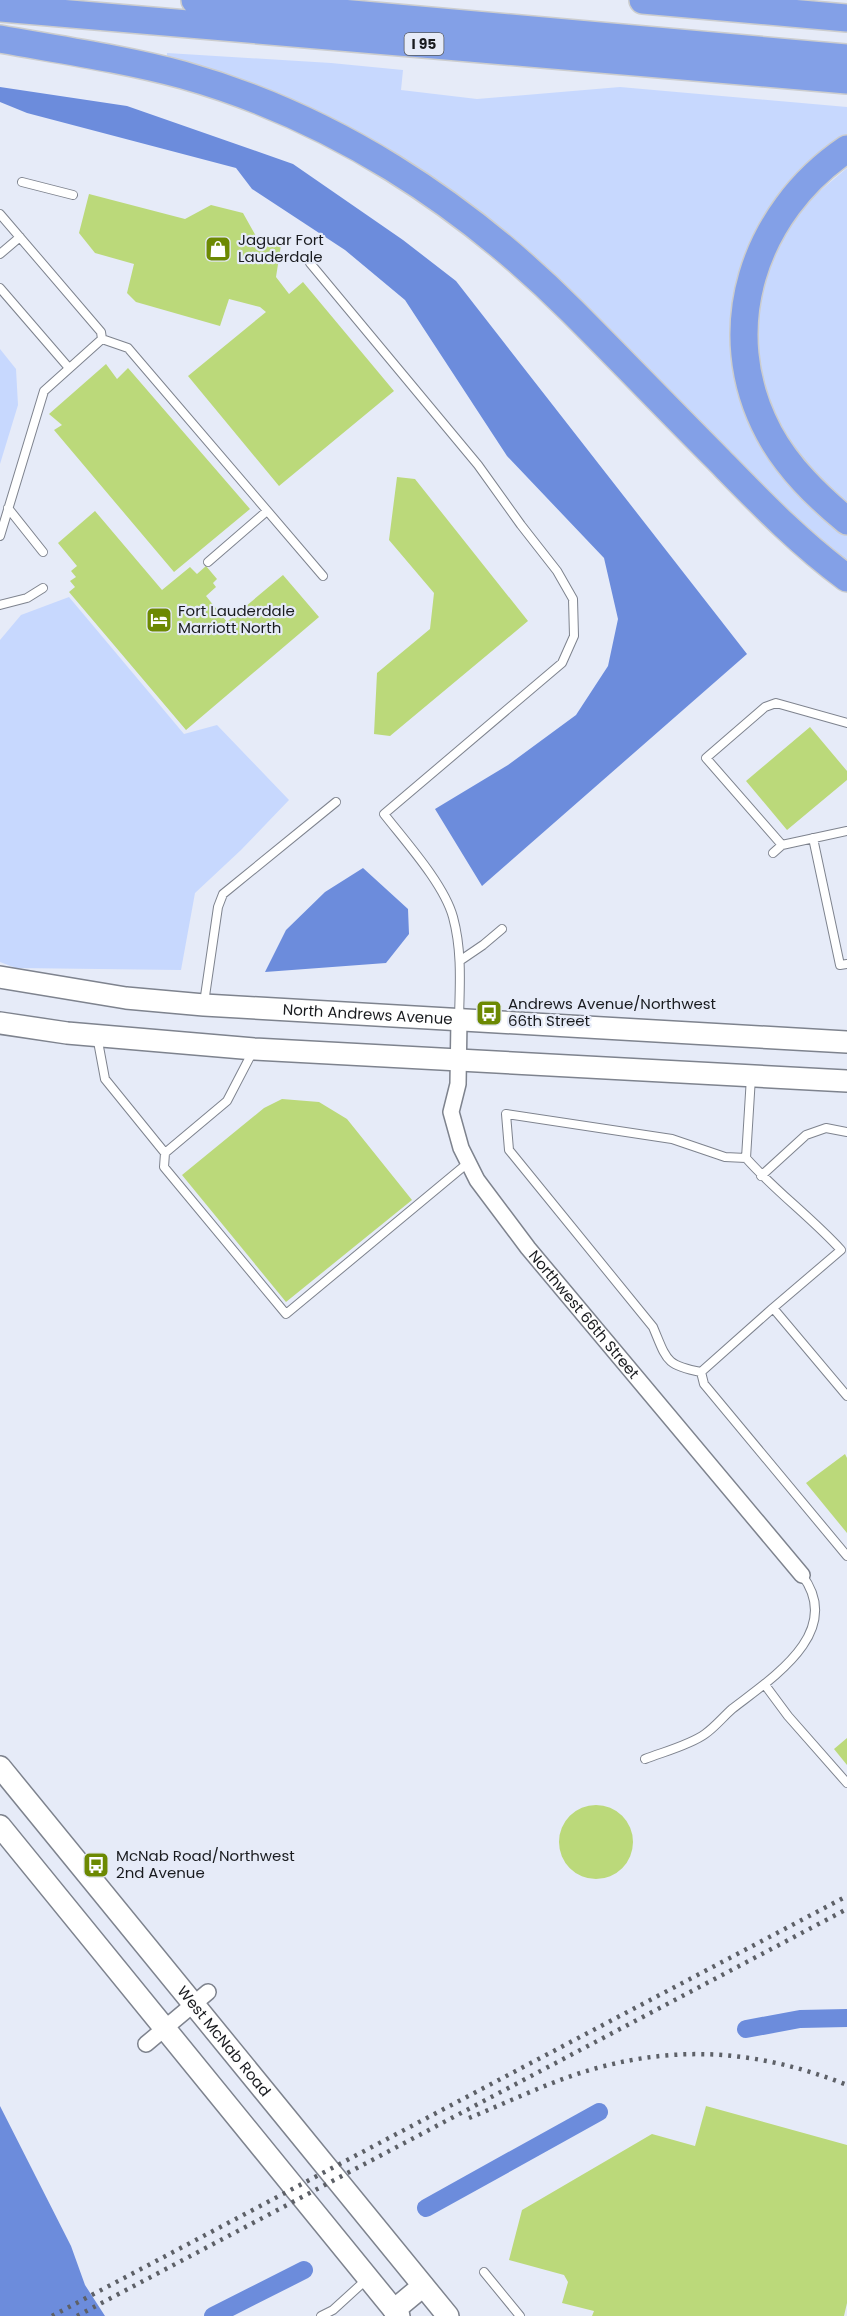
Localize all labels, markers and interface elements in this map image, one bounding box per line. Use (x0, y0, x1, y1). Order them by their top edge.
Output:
road number: I 95 (404, 33, 444, 55)
place label: Jaguar Fort Lauderdale (238, 229, 324, 267)
shop icon: Jaguar Fort Lauderdale (203, 234, 233, 264)
place label: Fort Lauderdale Marriott North (178, 600, 295, 638)
hotel icon: Fort Lauderdale Marriott North (144, 605, 174, 635)
place label: Andrews Avenue/Northwest 66th Street (508, 993, 716, 1031)
bus stop icon: Andrews Avenue/Northwest 66th Street (474, 998, 504, 1028)
street label: North Andrews Avenue (282, 999, 453, 1029)
street label: Northwest 66th Street (524, 1246, 644, 1383)
place label: McNab Road/Northwest 2nd Avenue (116, 1845, 295, 1883)
bus stop icon: McNab Road/Northwest 2nd Avenue (81, 1850, 111, 1880)
street label: West McNab Road (173, 1981, 276, 2101)

